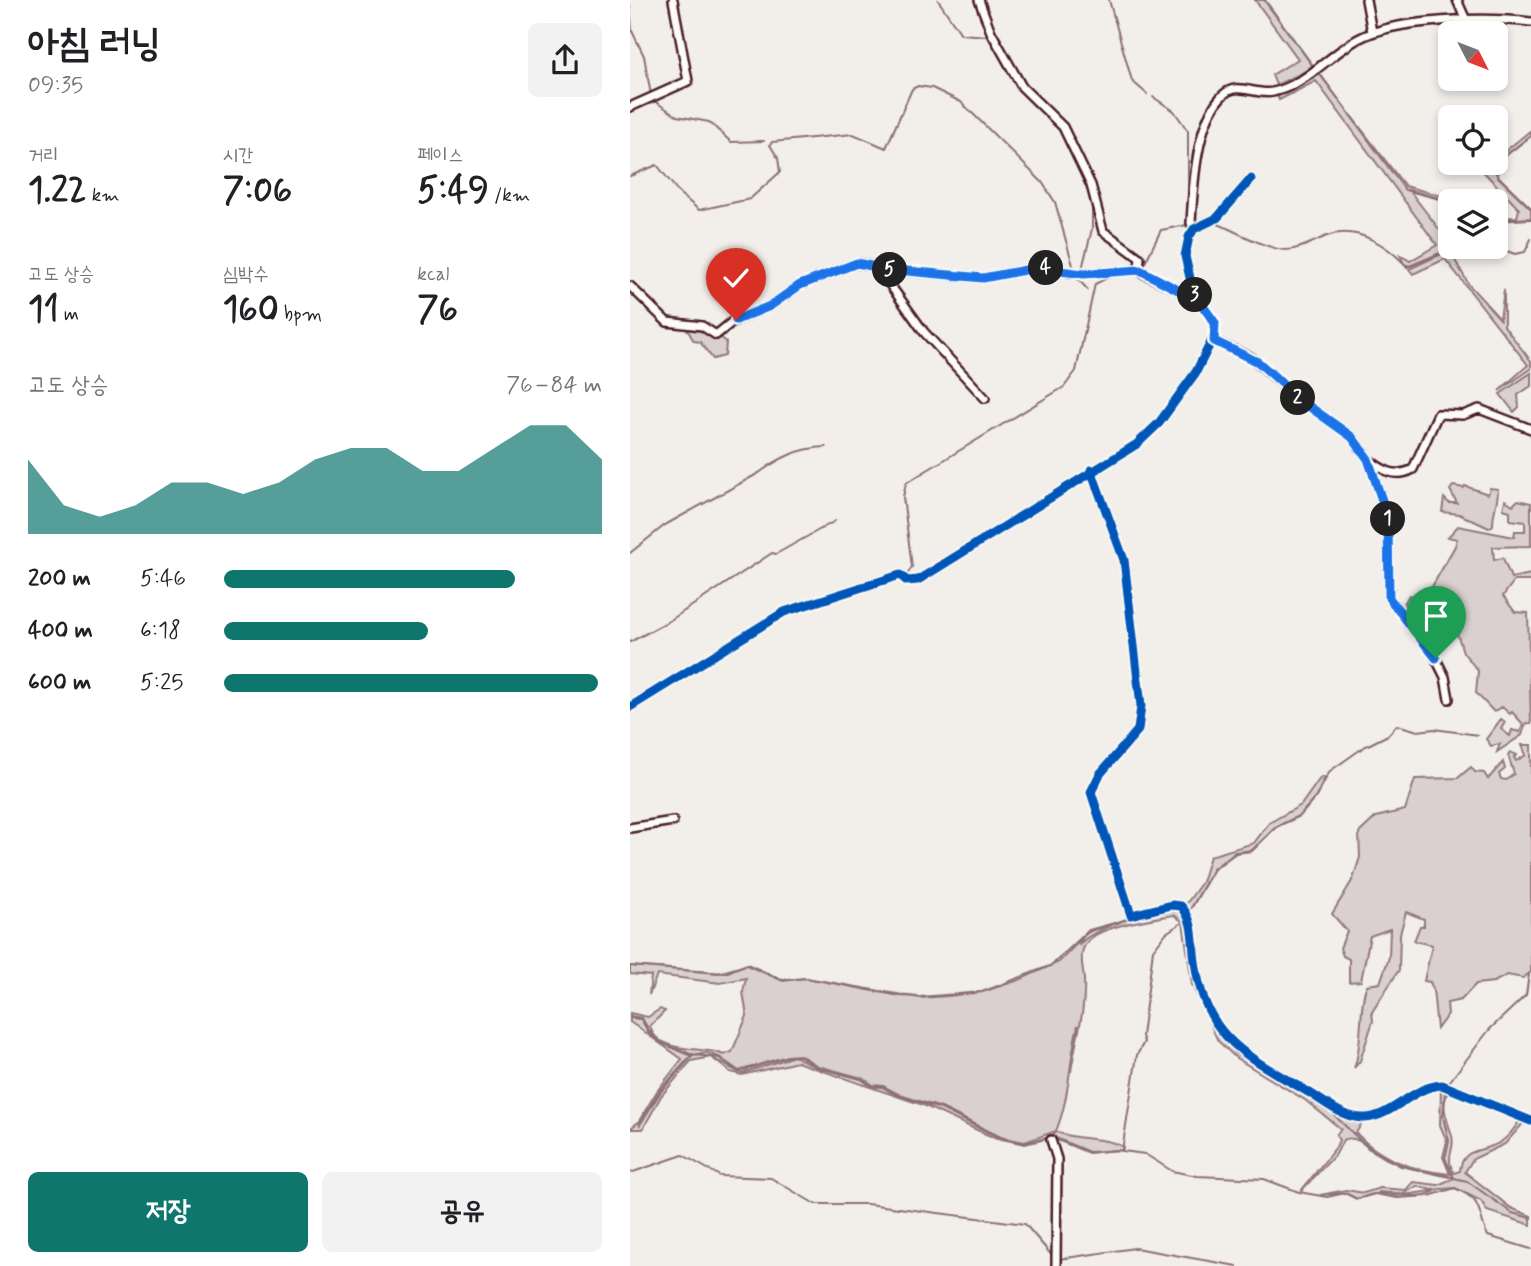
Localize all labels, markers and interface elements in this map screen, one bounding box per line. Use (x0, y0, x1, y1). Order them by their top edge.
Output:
text: 아침 러닝 (28, 20, 161, 69)
north arrow (1438, 21, 1508, 91)
map controls (1438, 21, 1508, 259)
button: share (528, 23, 602, 97)
text: 09:35 (28, 71, 83, 101)
button: locate (1438, 105, 1508, 175)
text: 거리 (28, 143, 59, 168)
text: 시간 (223, 143, 253, 168)
text: 페이스 (417, 143, 463, 168)
text: 1.22 (28, 168, 87, 214)
text: 7:06 (223, 168, 292, 214)
text: 5:49 (417, 168, 489, 214)
text: km (87, 183, 119, 208)
text: /km (489, 183, 530, 208)
button: layers (1438, 189, 1508, 259)
pin (706, 248, 766, 320)
pin: 4 (1028, 250, 1064, 286)
pin: 5 (873, 252, 908, 288)
text: 4 (1040, 255, 1051, 280)
text: 5 (884, 257, 895, 282)
icon: check (717, 259, 755, 297)
text: 고도 상승 (28, 262, 94, 287)
text: 심박수 (223, 262, 269, 287)
text: kcal (417, 262, 449, 287)
pin: 3 (1178, 278, 1212, 312)
text: 3 (1190, 282, 1199, 307)
text: 11 (28, 287, 59, 333)
text: 160 (223, 287, 279, 333)
text: 76 (417, 287, 458, 333)
text: m (59, 302, 79, 327)
text: bpm (279, 302, 322, 327)
text: 고도 상승 (28, 371, 108, 401)
text: 76–84 m (506, 371, 602, 401)
pin: 2 (1280, 380, 1316, 416)
text: 2 (1293, 385, 1302, 410)
pin: 1 (1370, 502, 1406, 536)
text: 1 (1383, 506, 1392, 531)
text: 200 m (28, 564, 91, 594)
text: 5:46 (140, 564, 186, 594)
pin (1406, 586, 1466, 658)
icon: arrive (1417, 597, 1455, 635)
text: 400 m (28, 616, 93, 646)
text: 6:18 (140, 616, 181, 646)
text: 600 m (28, 668, 91, 698)
text: 5:25 (140, 668, 183, 698)
button: 저장 (28, 1172, 308, 1252)
button: 공유 (322, 1172, 602, 1252)

